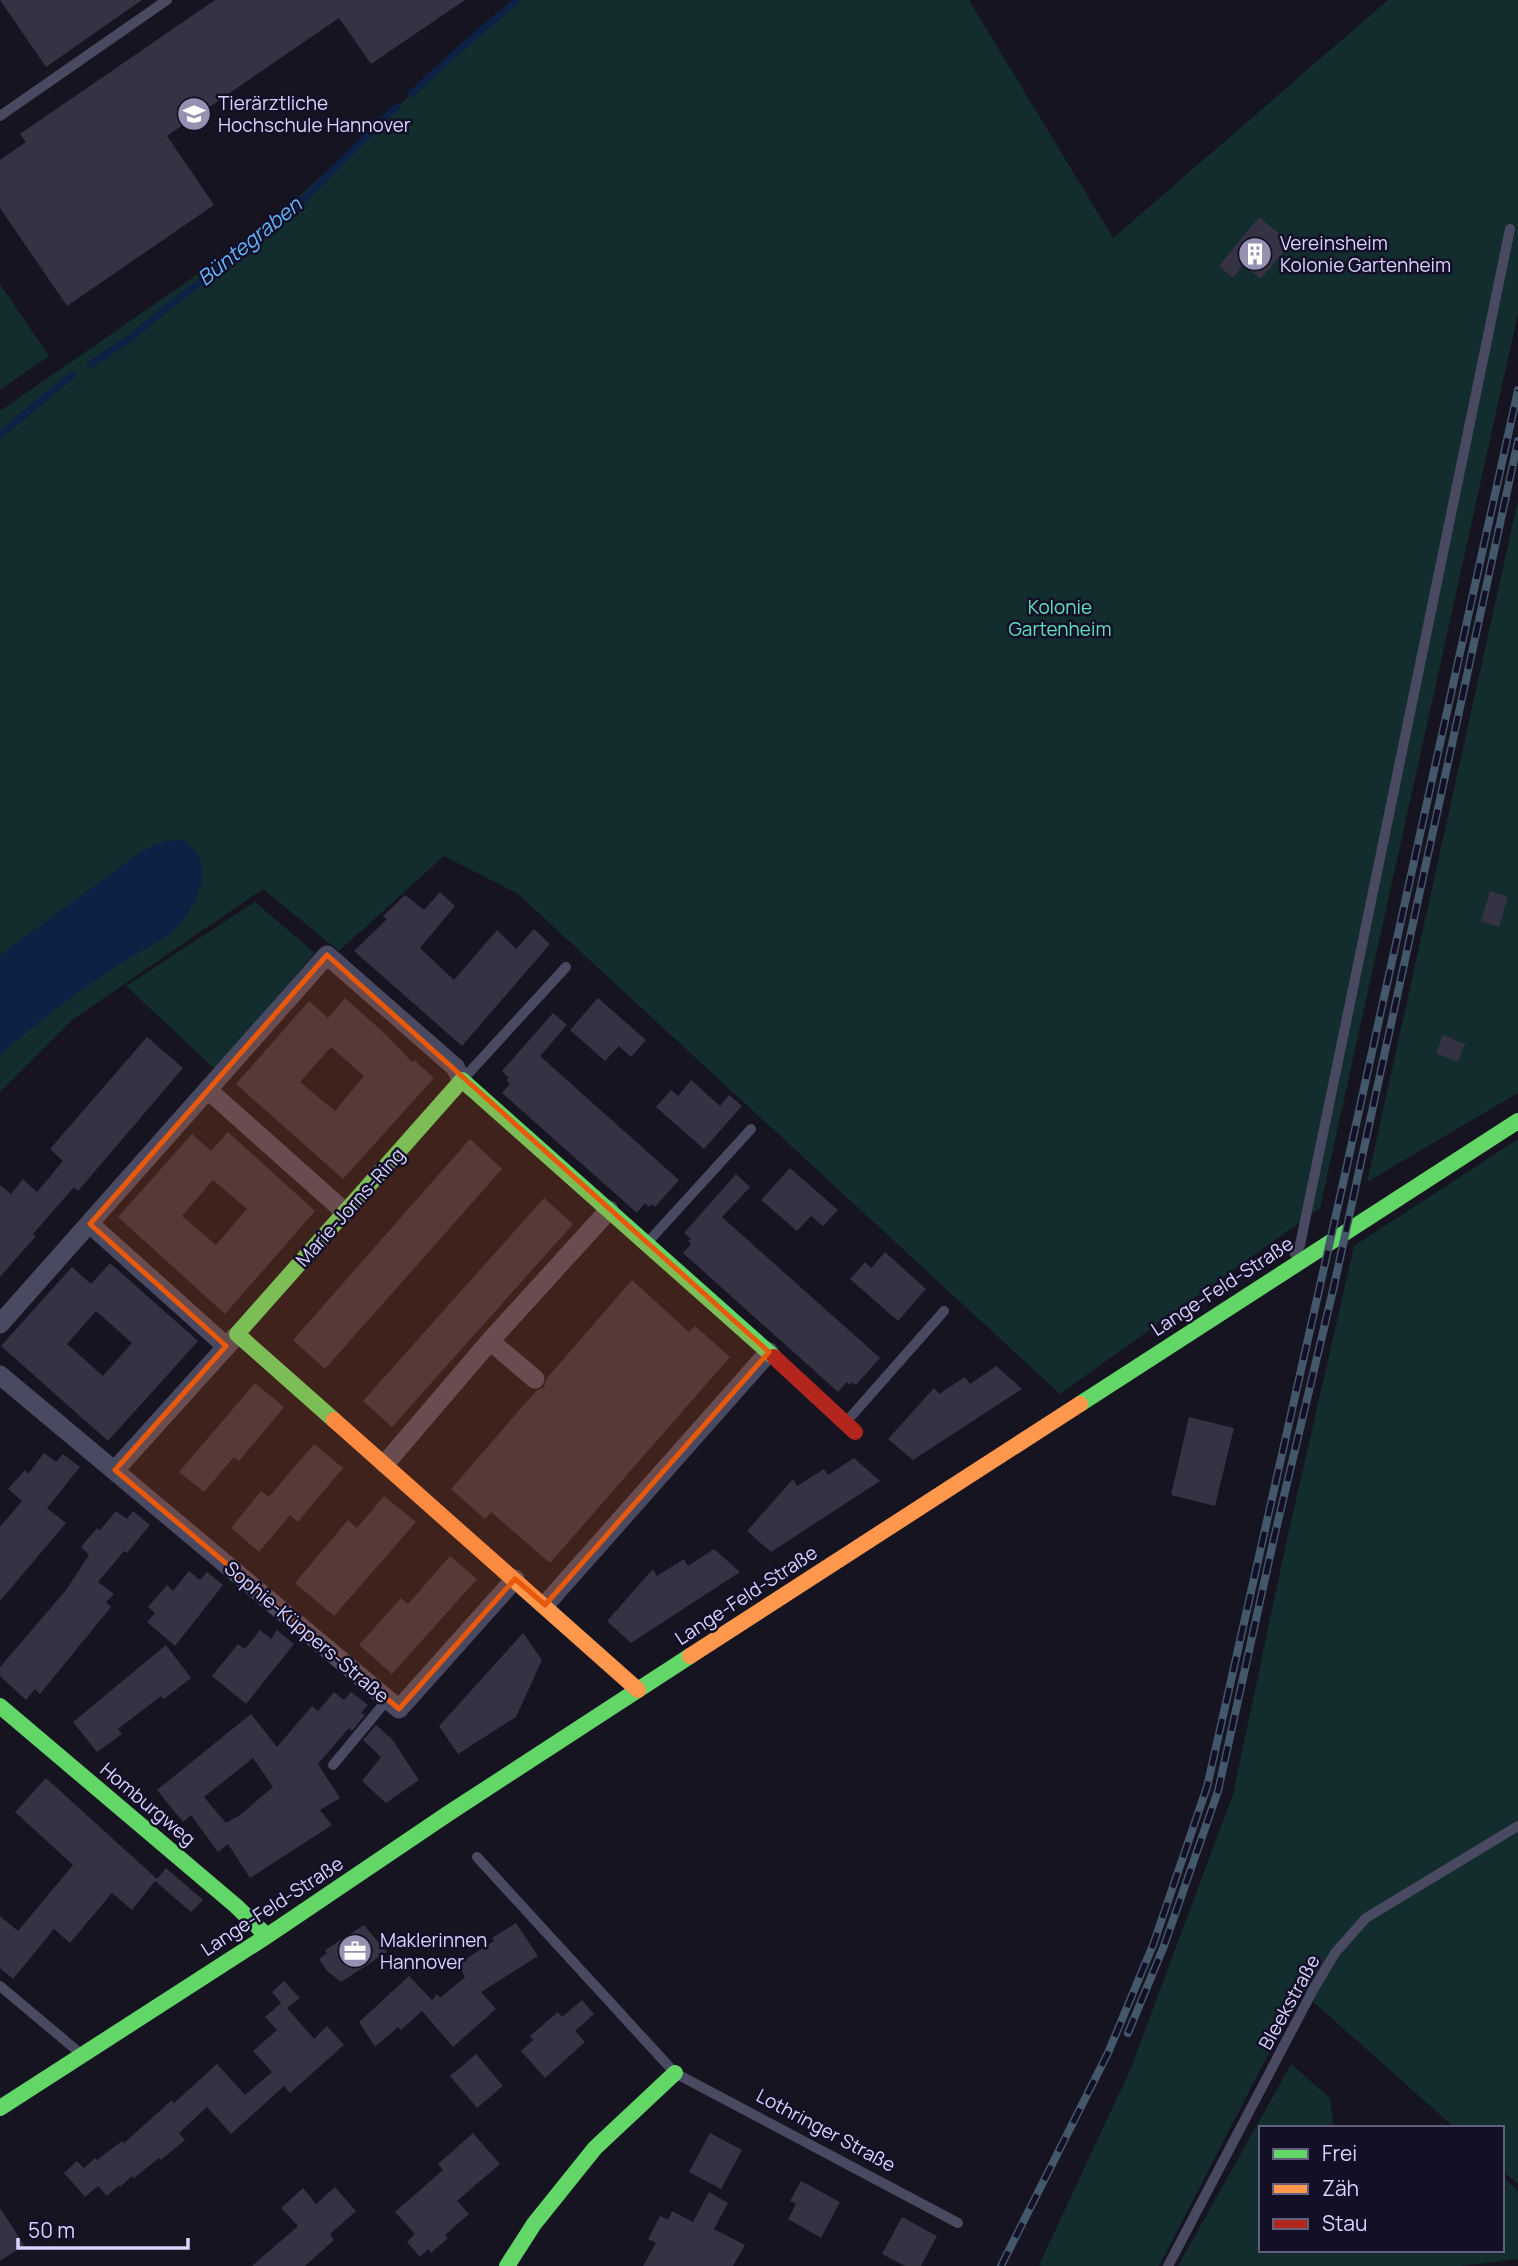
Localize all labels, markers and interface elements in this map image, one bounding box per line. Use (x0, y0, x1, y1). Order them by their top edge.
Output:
place label: Tierärztliche Hochschule Hannover (218, 90, 411, 138)
school or university icon: Tierärztliche Hochschule Hannover (175, 95, 213, 133)
water label: Büntegraben (191, 189, 308, 292)
place label: Vereinsheim Kolonie Gartenheim (1280, 230, 1451, 278)
building icon: Vereinsheim Kolonie Gartenheim (1236, 235, 1274, 273)
park label: Kolonie Gartenheim (1008, 594, 1112, 642)
street label: Marie-Jorns-Ring (290, 1142, 410, 1272)
street label: Lange-Feld-Straße (1146, 1230, 1298, 1342)
street label: Lange-Feld-Straße (670, 1539, 822, 1651)
street label: Sophie-Küppers-Straße (219, 1555, 395, 1709)
street label: Homburgweg (95, 1756, 201, 1852)
street label: Lange-Feld-Straße (196, 1850, 348, 1962)
place label: Maklerinnen Hannover (380, 1927, 487, 1975)
office icon: Maklerinnen Hannover (336, 1932, 374, 1970)
street label: Bleekstraße (1252, 1950, 1326, 2054)
street label: Lothringer Straße (752, 2082, 900, 2178)
legend (1259, 2126, 1504, 2252)
text: Frei (1322, 2139, 1357, 2167)
text: Zäh (1322, 2174, 1359, 2202)
scale bar (18, 2206, 187, 2250)
text: Stau (1322, 2209, 1368, 2237)
text: 50 m (28, 2216, 75, 2244)

